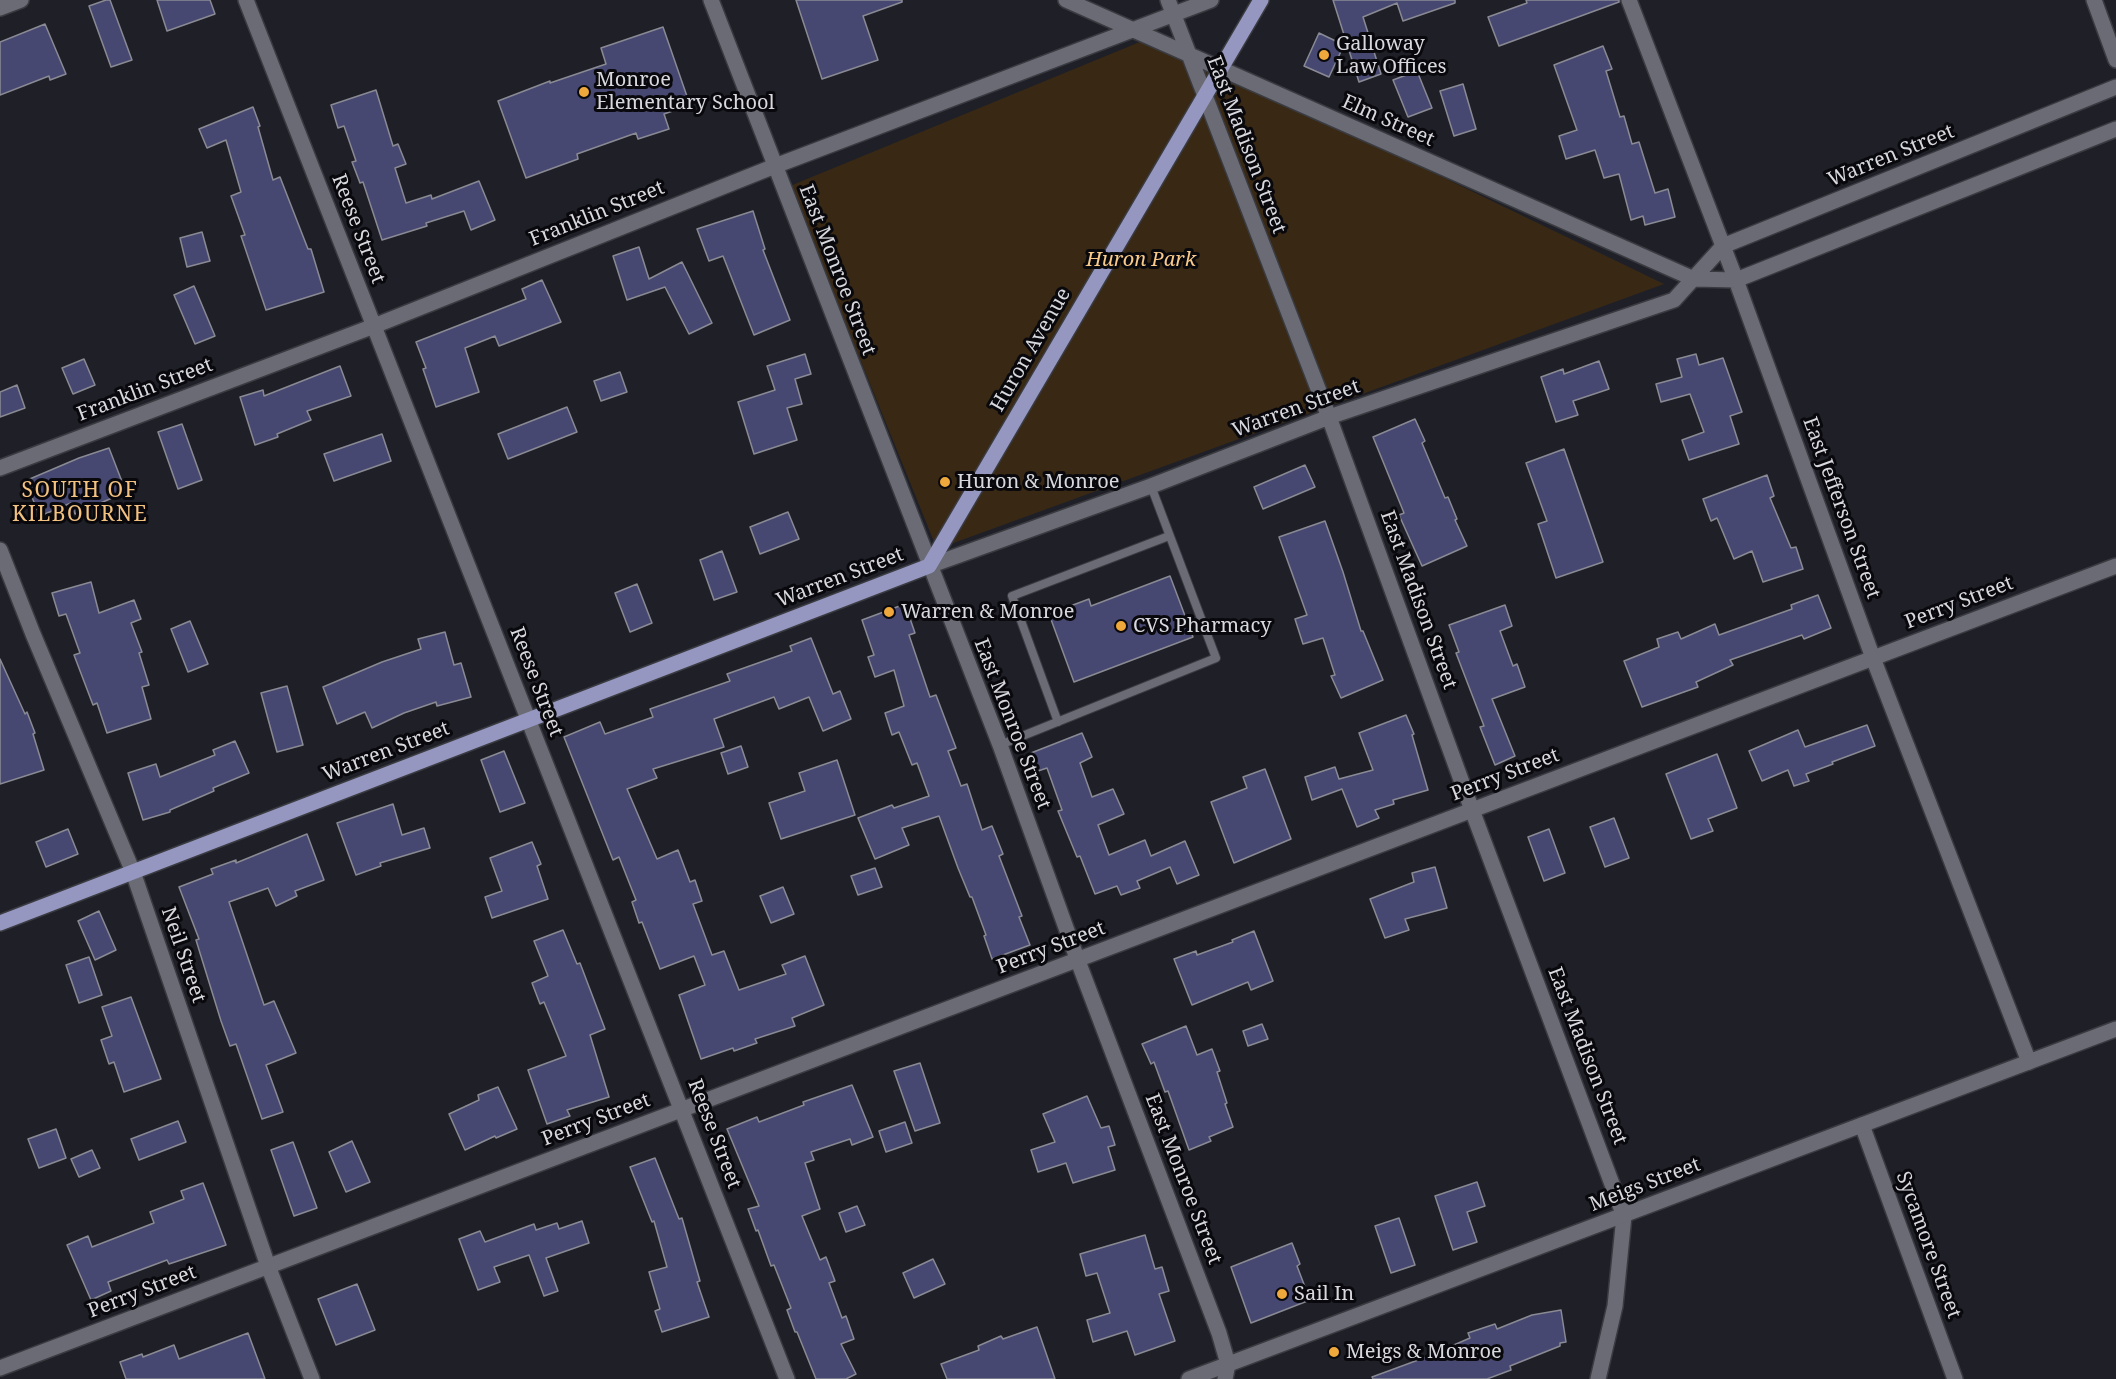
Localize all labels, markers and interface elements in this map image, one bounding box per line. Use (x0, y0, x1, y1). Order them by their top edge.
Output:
place label: Galloway Law Offices (1336, 32, 1447, 79)
marker: Galloway Law Offices (1317, 48, 1331, 62)
street label: East Madison Street (1201, 53, 1291, 237)
place label: Monroe Elementary School (596, 68, 775, 115)
marker: Monroe Elementary School (577, 85, 591, 99)
street label: Elm Street (1338, 90, 1438, 152)
street label: Warren Street (1824, 120, 1958, 192)
street label: Reese Street (326, 171, 390, 287)
street label: Franklin Street (526, 176, 668, 252)
street label: East Monroe Street (793, 181, 881, 359)
park label: Huron Park (1086, 248, 1196, 272)
street label: Huron Avenue (986, 284, 1076, 416)
street label: Franklin Street (74, 353, 216, 427)
street label: Warren Street (1229, 375, 1363, 443)
street label: East Jefferson Street (1797, 414, 1885, 602)
place label: Huron & Monroe (957, 470, 1120, 494)
marker: Huron & Monroe (938, 475, 952, 489)
district label: SOUTH OF KILBOURNE (12, 478, 148, 528)
street label: East Madison Street (1375, 508, 1461, 692)
street label: Warren Street (773, 543, 907, 613)
street label: Perry Street (1902, 571, 2016, 635)
place label: Warren & Monroe (901, 600, 1074, 624)
marker: Warren & Monroe (882, 605, 896, 619)
place label: CVS Pharmacy (1133, 614, 1272, 638)
marker: CVS Pharmacy (1114, 619, 1128, 633)
street label: Reese Street (504, 624, 568, 740)
street label: East Monroe Street (968, 635, 1056, 813)
street label: Warren Street (319, 717, 453, 787)
street label: Perry Street (1448, 743, 1562, 807)
street label: Neil Street (155, 904, 211, 1006)
street label: Perry Street (994, 916, 1108, 980)
street label: East Madison Street (1542, 964, 1632, 1148)
street label: Reese Street (682, 1076, 746, 1192)
street label: Perry Street (539, 1088, 653, 1152)
street label: East Monroe Street (1139, 1090, 1227, 1268)
street label: Meigs Street (1586, 1153, 1704, 1217)
street label: Sycamore Street (1890, 1168, 1966, 1322)
street label: Perry Street (85, 1260, 199, 1324)
place label: Sail In (1294, 1282, 1354, 1306)
marker: Sail In (1275, 1287, 1289, 1301)
place label: Meigs & Monroe (1346, 1340, 1502, 1364)
marker: Meigs & Monroe (1327, 1345, 1341, 1359)

